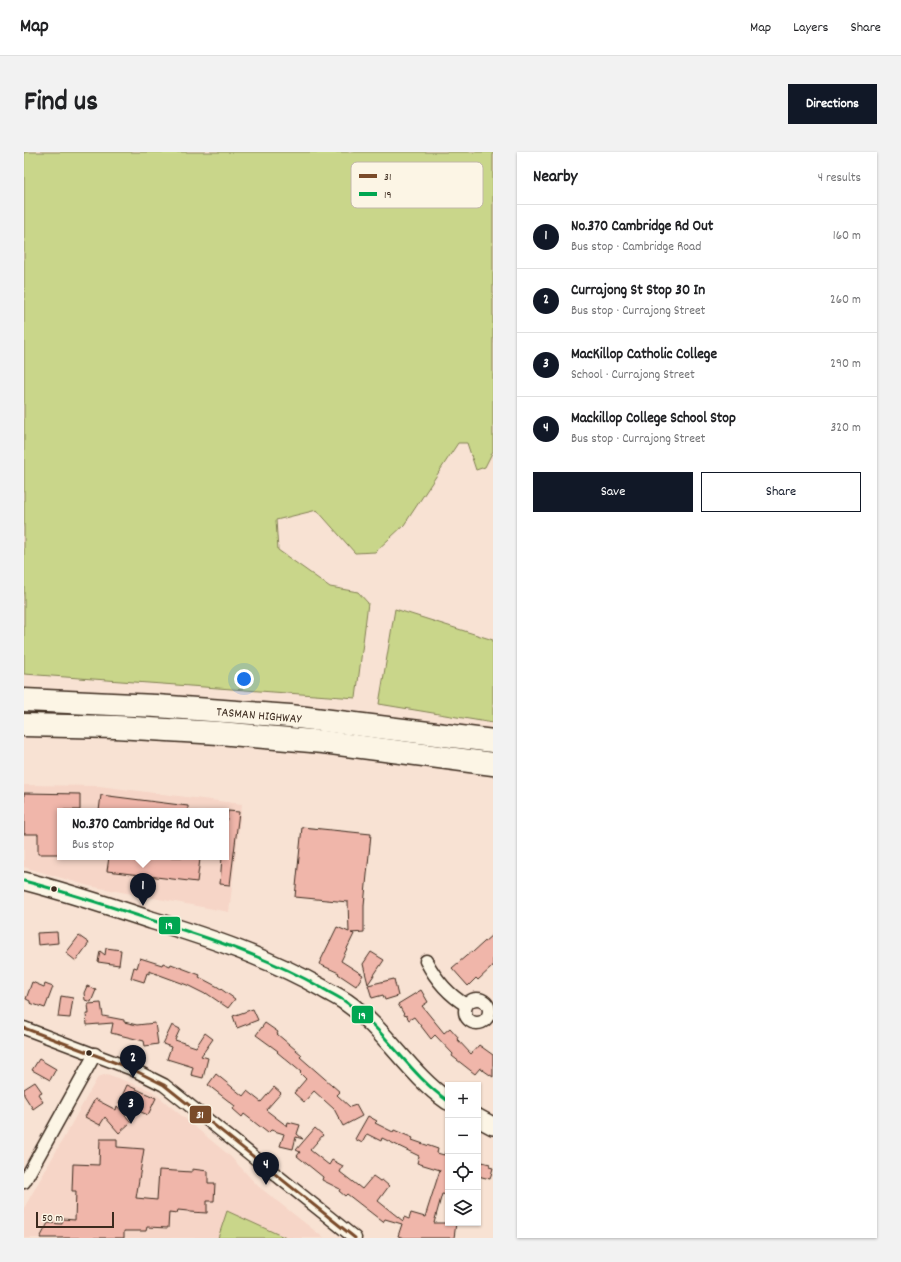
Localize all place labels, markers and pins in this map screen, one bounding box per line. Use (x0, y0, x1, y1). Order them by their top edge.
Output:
pin: 1 (130, 873, 156, 906)
unlabelled marker (49, 884, 59, 894)
pin: 2 (120, 1045, 146, 1078)
unlabelled marker (84, 1048, 94, 1058)
pin: 3 (118, 1091, 144, 1124)
pin: 4 (253, 1152, 279, 1185)

